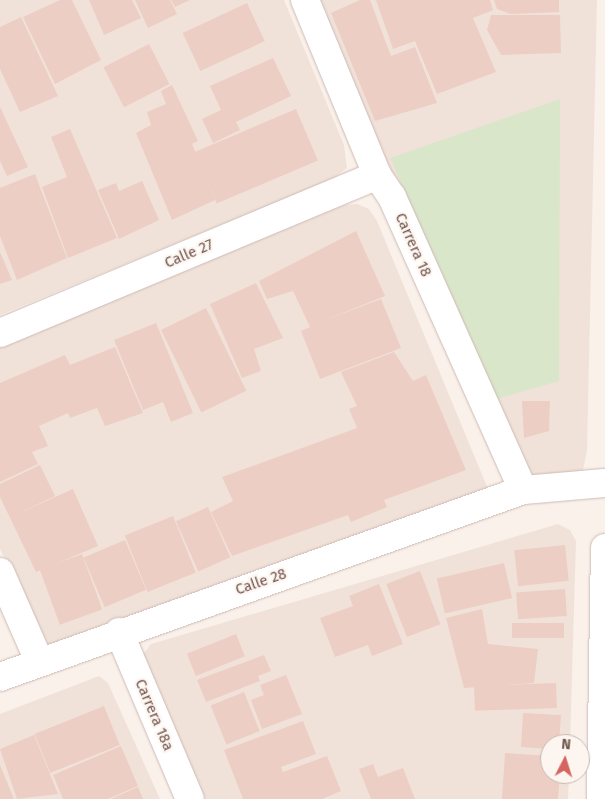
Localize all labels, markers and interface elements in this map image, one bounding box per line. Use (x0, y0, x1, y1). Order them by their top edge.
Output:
street label: Carrera 18 (391, 210, 435, 280)
street label: Calle 27 (162, 236, 216, 272)
street label: Calle 28 (233, 565, 289, 599)
street label: Carrera 18a (131, 676, 177, 754)
north arrow (540, 734, 590, 784)
text: N (561, 736, 572, 753)

